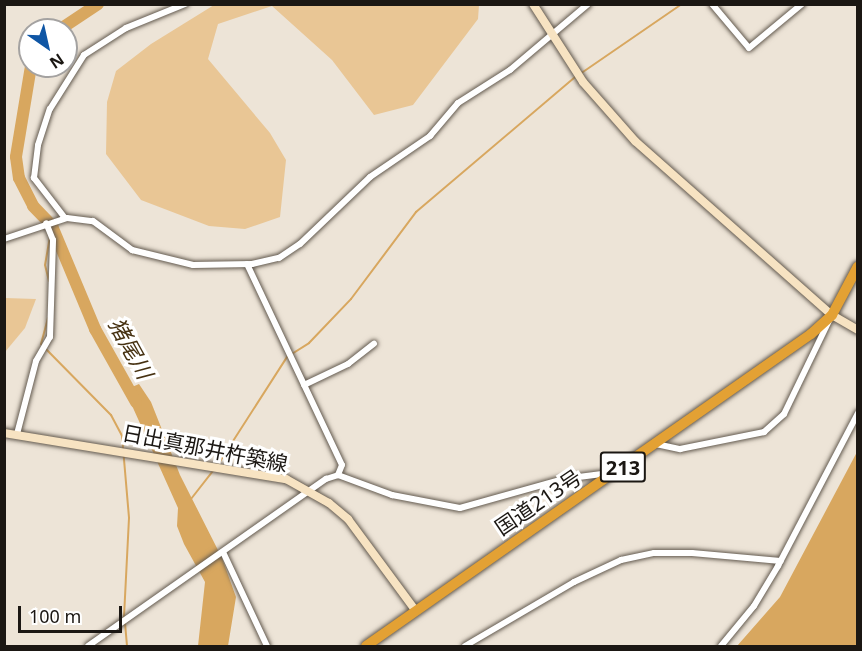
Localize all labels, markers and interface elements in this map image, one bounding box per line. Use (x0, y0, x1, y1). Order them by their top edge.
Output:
north arrow (18, 18, 78, 78)
text: N (45, 49, 68, 74)
water label: 猪尾川 (103, 313, 159, 383)
street label: 日出真那井杵築線 (120, 420, 290, 476)
road number: 213 (599, 450, 647, 484)
street label: 国道213号 (490, 464, 586, 540)
scale bar (21, 594, 124, 632)
text: 100 m (29, 604, 81, 628)

